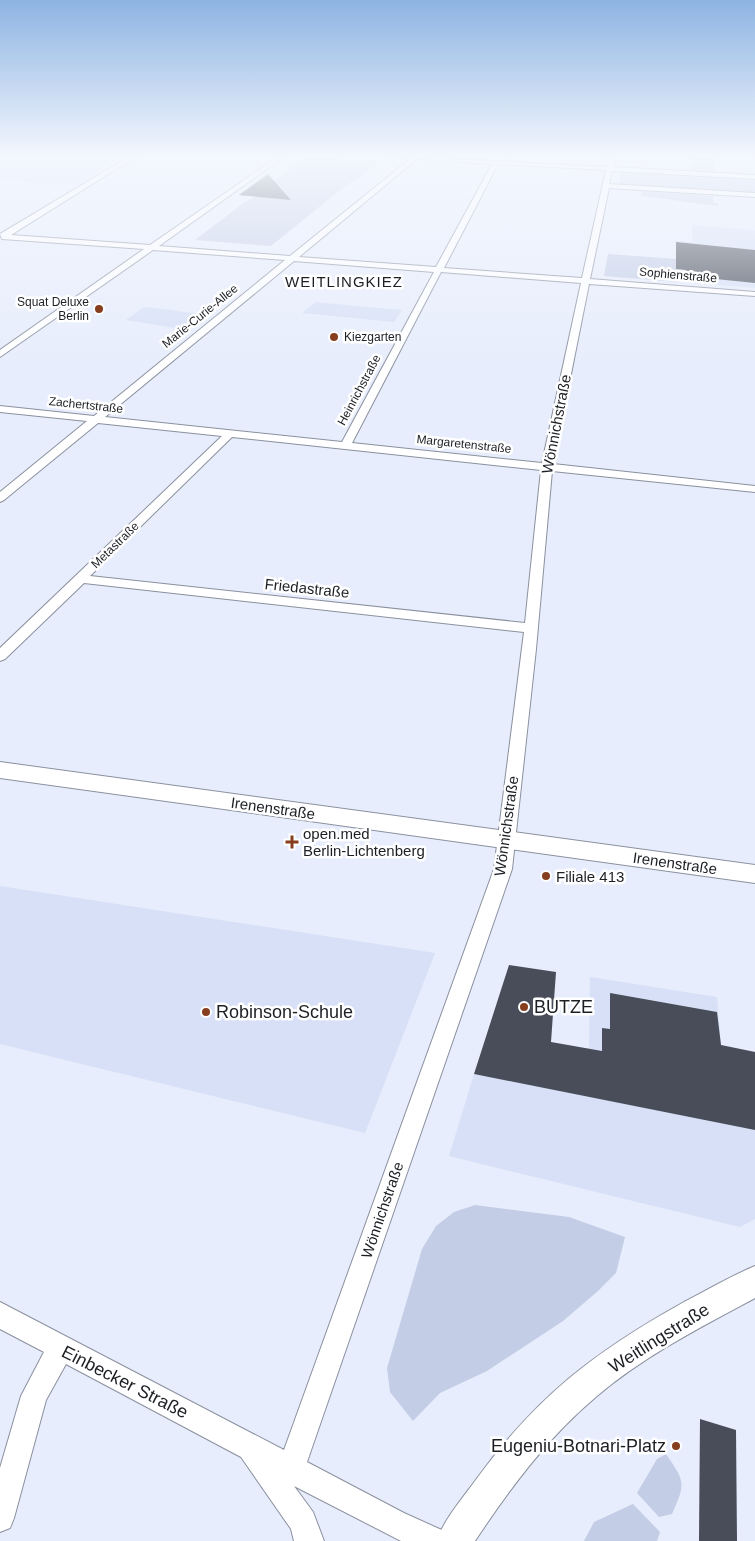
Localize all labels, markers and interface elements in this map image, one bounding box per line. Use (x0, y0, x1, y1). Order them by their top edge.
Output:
street label: Sophienstraße (639, 265, 718, 285)
district label: WEITLINGKIEZ (285, 273, 403, 290)
street label: Marie-Curie-Allee (159, 281, 241, 351)
place label: Squat Deluxe Berlin (17, 295, 89, 323)
marker: Squat Deluxe Berlin (93, 303, 105, 315)
place label: Kiezgarten (344, 330, 401, 344)
marker: Kiezgarten (328, 331, 340, 343)
street label: Heinrichstraße (335, 352, 384, 428)
street label: Wönnichstraße (538, 373, 574, 475)
street label: Zachertstraße (48, 394, 124, 416)
street label: Margaretenstraße (416, 432, 512, 456)
street label: Metastraße (88, 519, 142, 571)
street label: Friedastraße (264, 575, 350, 601)
street label: Wönnichstraße (491, 775, 521, 877)
street label: Irenenstraße (230, 794, 316, 822)
place label: open.med Berlin-Lichtenberg (303, 825, 425, 859)
marker: open.med Berlin-Lichtenberg (285, 835, 299, 849)
street label: Irenenstraße (632, 849, 718, 877)
place label: Filiale 413 (556, 868, 624, 885)
marker: Filiale 413 (540, 870, 552, 882)
place label: BUTZE (534, 997, 593, 1017)
marker: BUTZE (518, 1001, 530, 1013)
place label: Robinson-Schule (216, 1002, 353, 1022)
marker: Robinson-Schule (200, 1006, 212, 1018)
street label: Wönnichstraße (358, 1160, 406, 1260)
street label: Weitlingstraße (605, 1299, 713, 1377)
street label: Einbecker Straße (59, 1342, 191, 1422)
place label: Eugeniu-Botnari-Platz (491, 1436, 666, 1456)
marker: Eugeniu-Botnari-Platz (670, 1440, 682, 1452)

